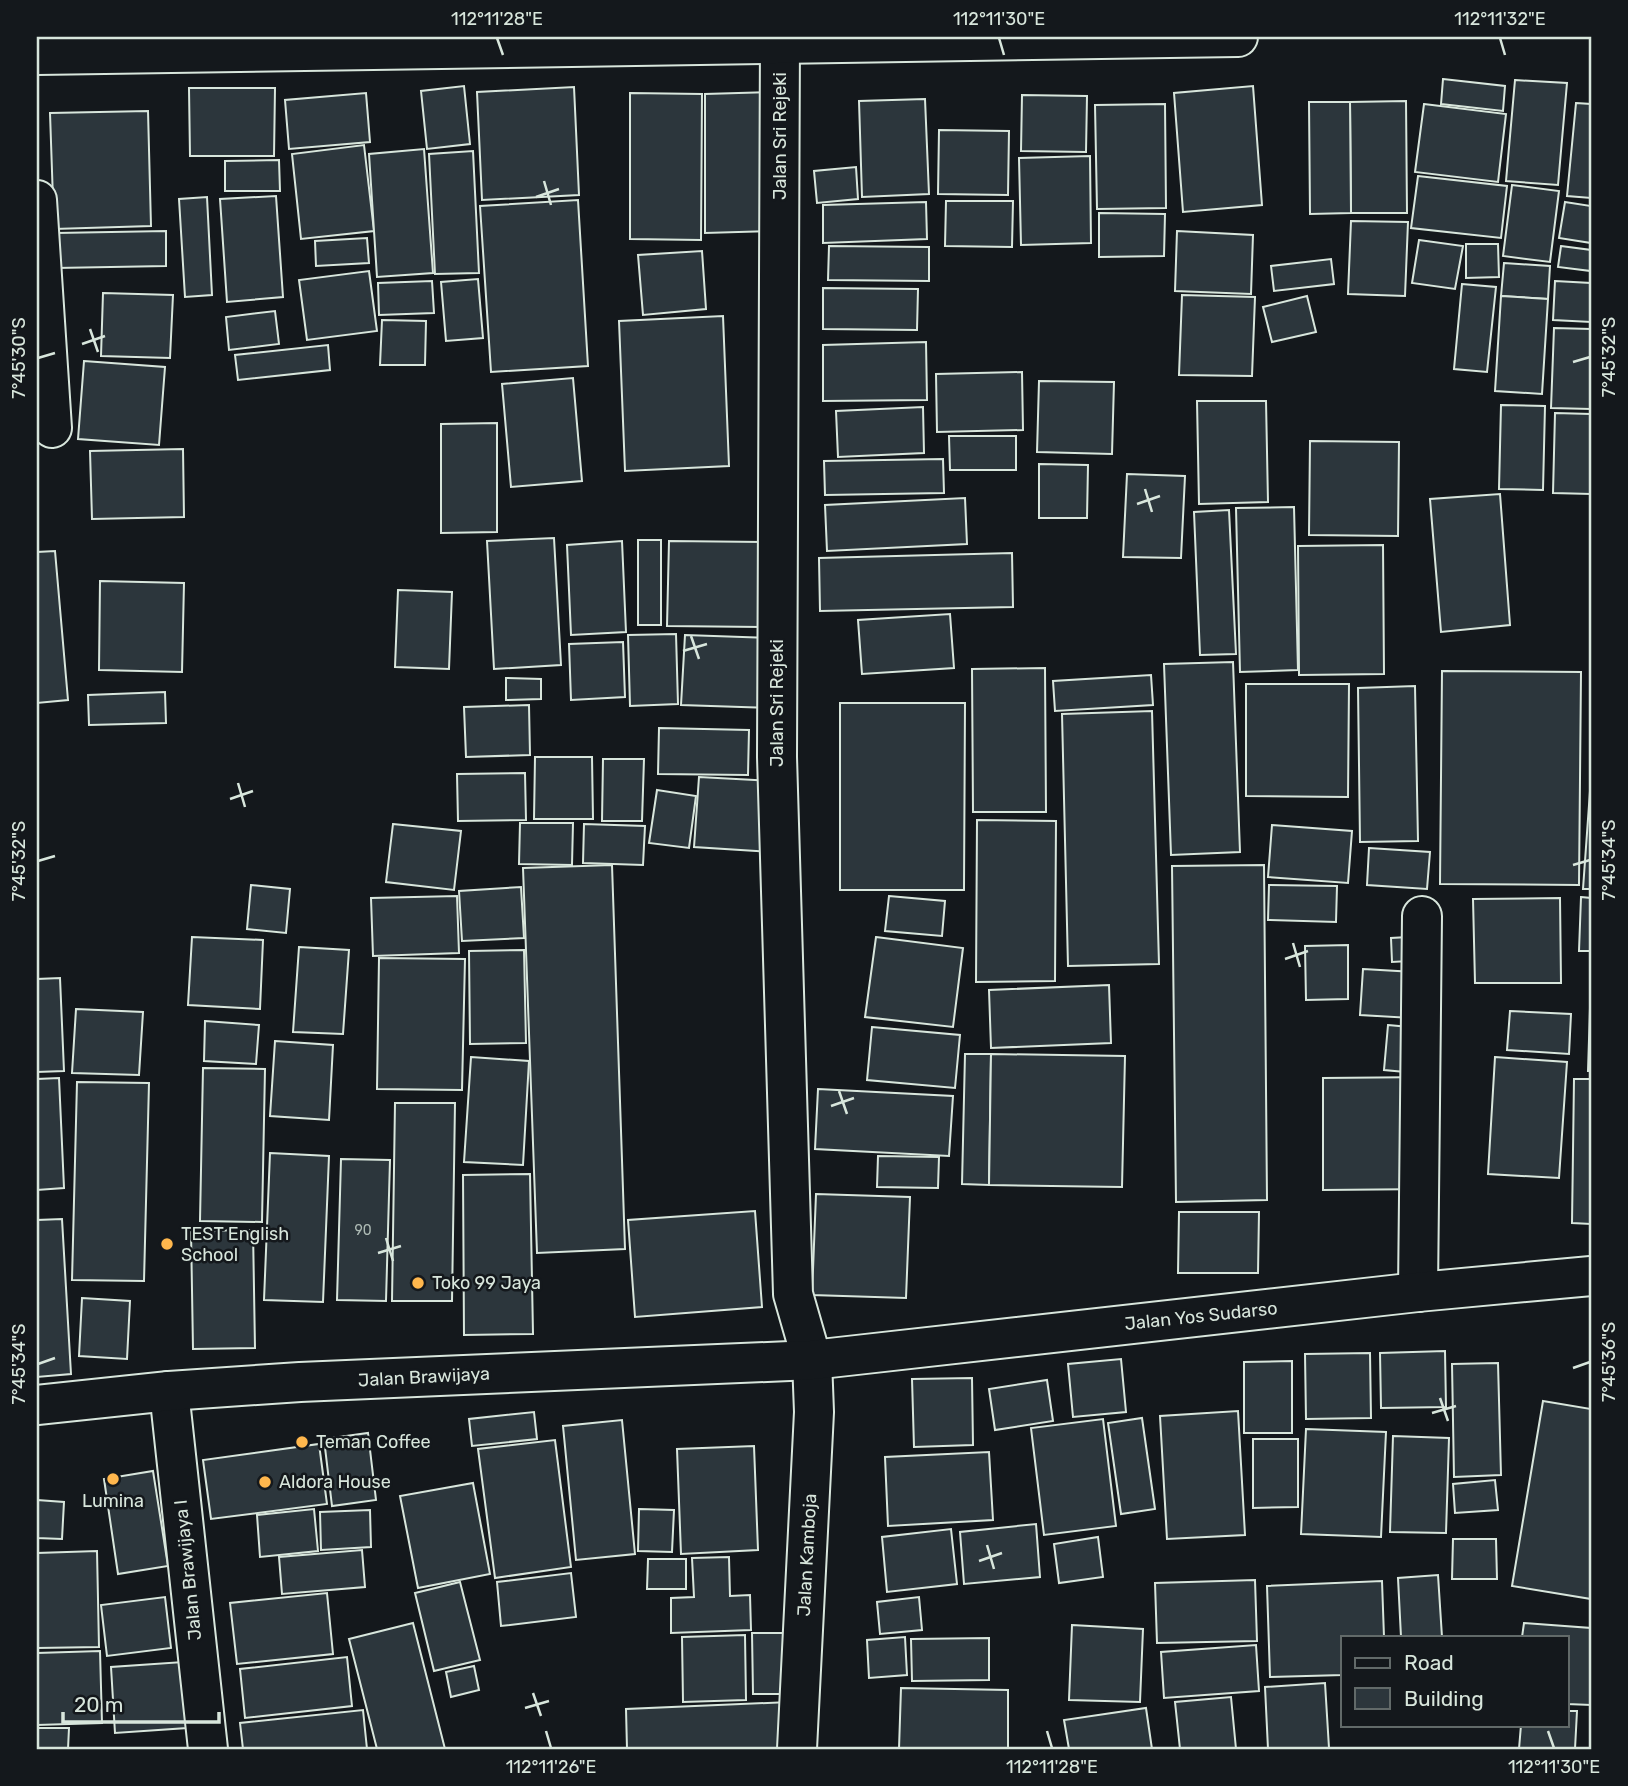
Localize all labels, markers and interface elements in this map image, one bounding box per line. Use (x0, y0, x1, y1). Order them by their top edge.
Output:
text: 112°11'28"E (451, 8, 543, 30)
text: 112°11'30"E (953, 8, 1045, 30)
text: 112°11'32"E (1454, 8, 1546, 30)
street label: Jalan Sri Rejeki (769, 72, 791, 200)
text: 7°45'30"S (8, 317, 30, 399)
text: 7°45'32"S (1598, 317, 1620, 397)
street label: Jalan Sri Rejeki (766, 639, 788, 767)
text: 7°45'34"S (1598, 820, 1620, 900)
text: 7°45'32"S (8, 821, 30, 901)
house number: 90 (354, 1222, 372, 1239)
place label: TEST English School (181, 1223, 289, 1266)
marker: TEST English School (159, 1236, 175, 1252)
place label: Toko 99 Jaya (432, 1272, 541, 1294)
marker: Toko 99 Jaya (410, 1275, 426, 1291)
street label: Jalan Yos Sudarso (1124, 1297, 1278, 1335)
text: 7°45'36"S (1598, 1322, 1620, 1402)
text: 7°45'34"S (8, 1324, 30, 1404)
street label: Jalan Brawijaya (357, 1363, 491, 1391)
place label: Teman Coffee (316, 1431, 431, 1453)
marker: Teman Coffee (294, 1434, 310, 1450)
marker: Lumina (105, 1471, 121, 1487)
place label: Aldora House (279, 1471, 391, 1493)
marker: Aldora House (257, 1474, 273, 1490)
place label: Lumina (82, 1490, 144, 1512)
street label: Jalan Kamboja (793, 1493, 821, 1617)
street label: Jalan Brawijaya I (170, 1499, 206, 1641)
legend (1341, 1636, 1568, 1726)
text: Road (1404, 1650, 1454, 1675)
scale bar (63, 1681, 219, 1725)
text: Building (1404, 1686, 1484, 1711)
text: 20 m (74, 1692, 123, 1717)
text: 112°11'26"E (506, 1756, 596, 1778)
text: 112°11'28"E (1006, 1756, 1098, 1778)
text: 112°11'30"E (1508, 1756, 1600, 1778)

